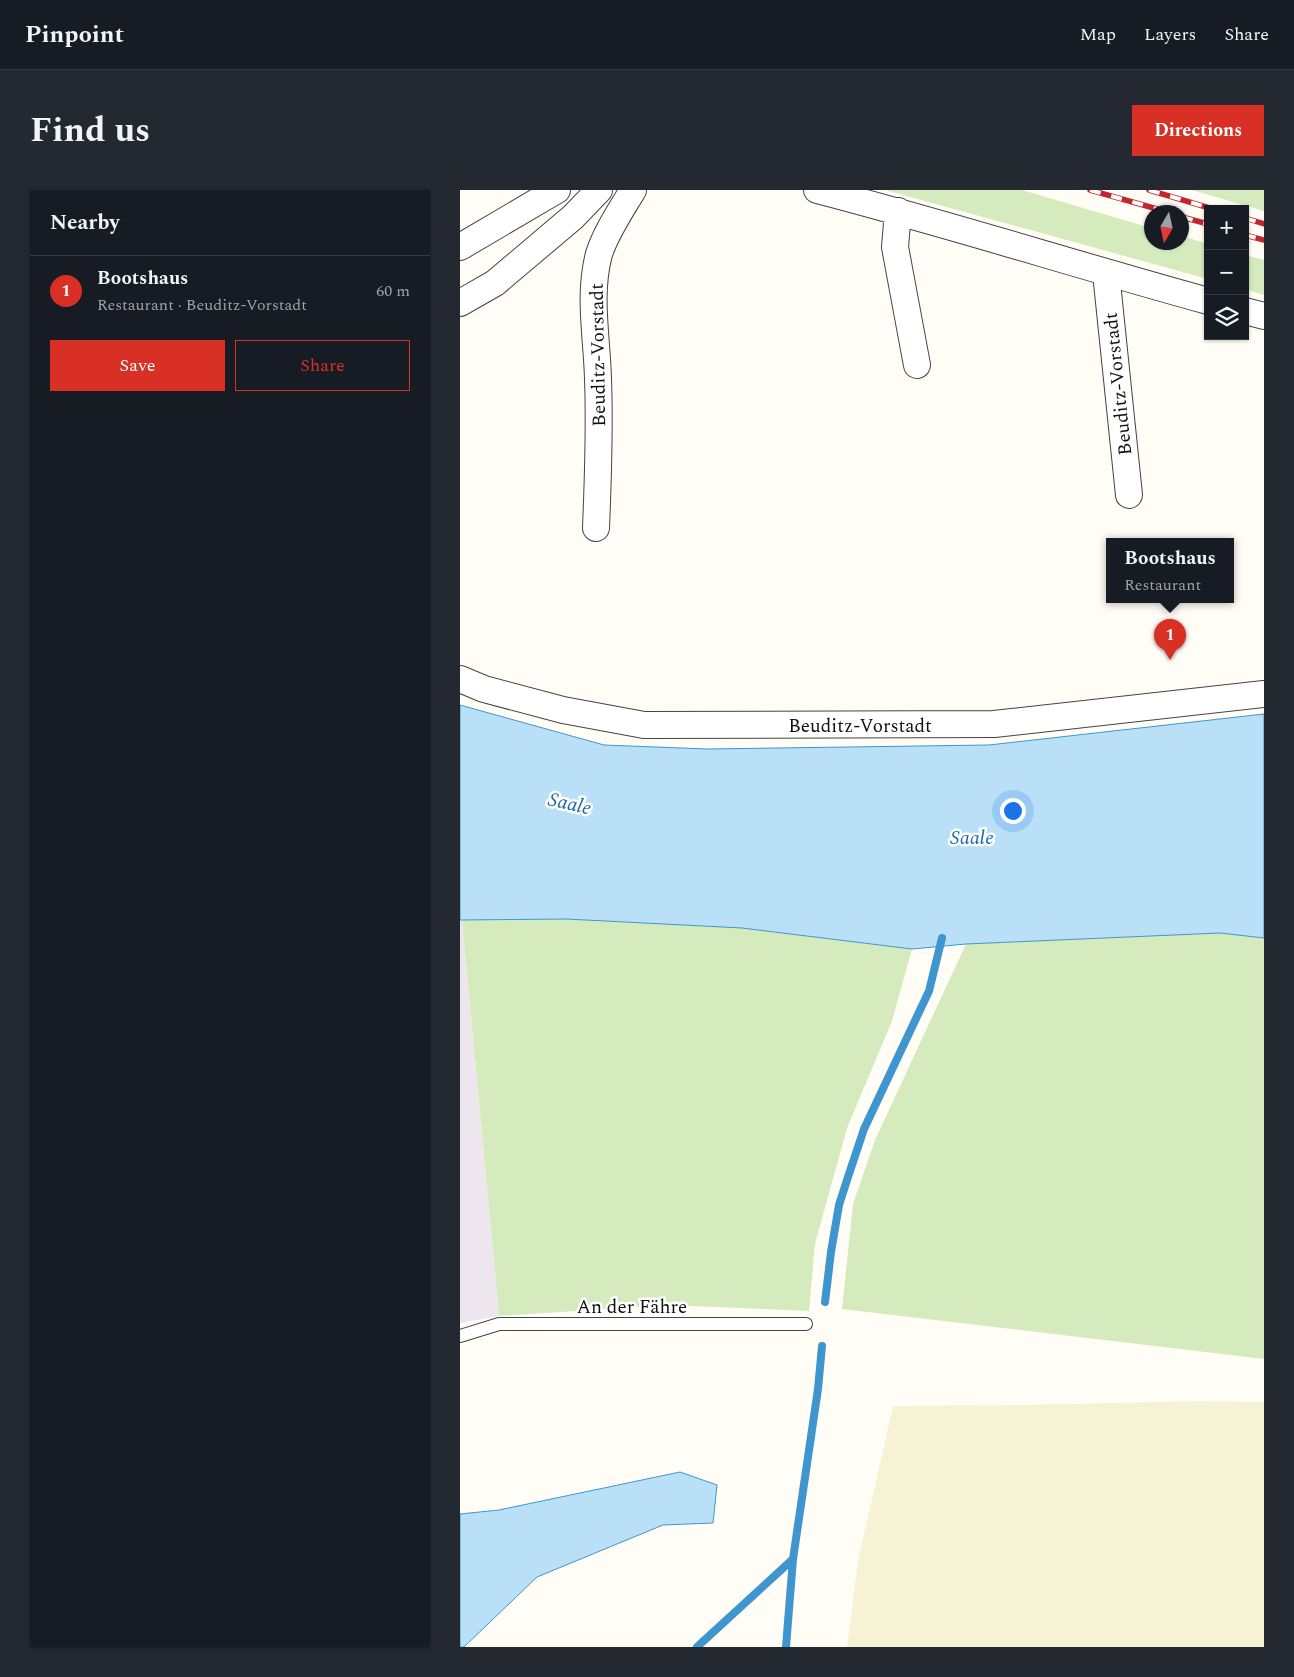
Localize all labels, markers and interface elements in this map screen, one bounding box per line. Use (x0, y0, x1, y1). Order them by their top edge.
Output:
text: Pinpoint (25, 17, 124, 53)
text: Map (1080, 21, 1116, 48)
text: Layers (1144, 21, 1196, 48)
text: Share (1224, 21, 1269, 48)
text: Find us (30, 104, 150, 157)
button: Directions (1132, 105, 1264, 156)
north arrow (1144, 205, 1189, 250)
map controls (1204, 205, 1249, 340)
button: + (1204, 205, 1249, 250)
text: Nearby (50, 207, 120, 239)
button: − (1204, 250, 1249, 295)
text: Bootshaus (97, 264, 188, 293)
text: 1 (62, 279, 70, 303)
text: 60 m (376, 279, 410, 303)
street label: Beuditz-Vorstadt (583, 283, 614, 427)
text: Restaurant · Beuditz-Vorstadt (97, 293, 307, 317)
button: layers (1204, 295, 1249, 340)
street label: Beuditz-Vorstadt (1097, 311, 1140, 457)
button: Save (50, 340, 225, 391)
button: Share (235, 340, 410, 391)
popup (1106, 538, 1234, 603)
text: Bootshaus (1124, 544, 1216, 573)
text: Restaurant (1124, 573, 1201, 597)
pin: 1 (1154, 619, 1186, 660)
street label: Beuditz-Vorstadt (788, 712, 932, 741)
water label: Saale (545, 784, 595, 824)
your location (1000, 798, 1026, 824)
water label: Saale (950, 823, 994, 853)
street label: An der Fähre (577, 1293, 687, 1322)

